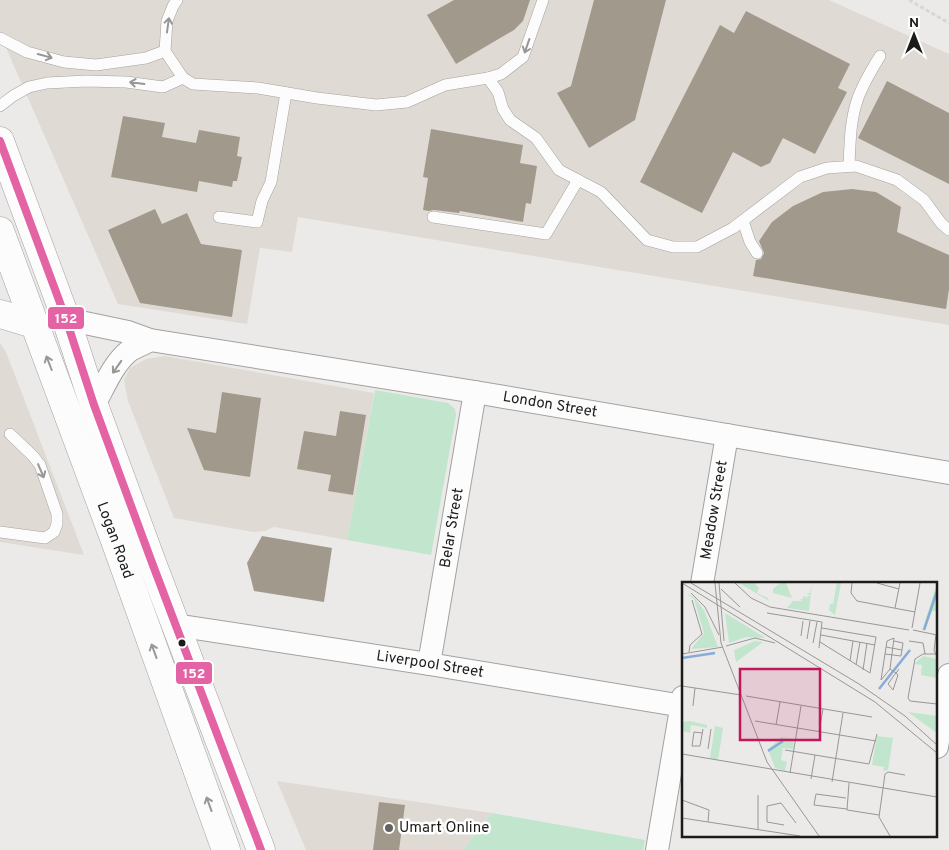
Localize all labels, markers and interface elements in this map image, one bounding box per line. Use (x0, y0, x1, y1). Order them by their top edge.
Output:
north arrow (889, 10, 939, 60)
text: N (909, 15, 919, 32)
one-way arrow (163, 17, 173, 33)
one-way arrow (521, 37, 531, 53)
one-way arrow (36, 52, 52, 62)
one-way arrow (129, 78, 145, 88)
line badge: 152 (47, 306, 85, 330)
text: 152 (55, 311, 77, 328)
one-way arrow (44, 356, 53, 371)
one-way arrow (111, 359, 121, 373)
street label: London Street (501, 387, 599, 422)
street label: Meadow Street (697, 459, 732, 561)
one-way arrow (37, 463, 47, 478)
street label: Belar Street (436, 487, 468, 569)
street label: Logan Road (92, 499, 137, 581)
inset map (682, 582, 936, 838)
unlabelled marker (177, 638, 187, 648)
one-way arrow (149, 643, 159, 659)
street label: Liverpool Street (375, 647, 485, 682)
line badge: 152 (175, 661, 213, 685)
text: 152 (183, 666, 205, 683)
one-way arrow (204, 797, 213, 812)
place label: Umart Online (399, 819, 489, 838)
marker: Umart Online (383, 822, 395, 834)

